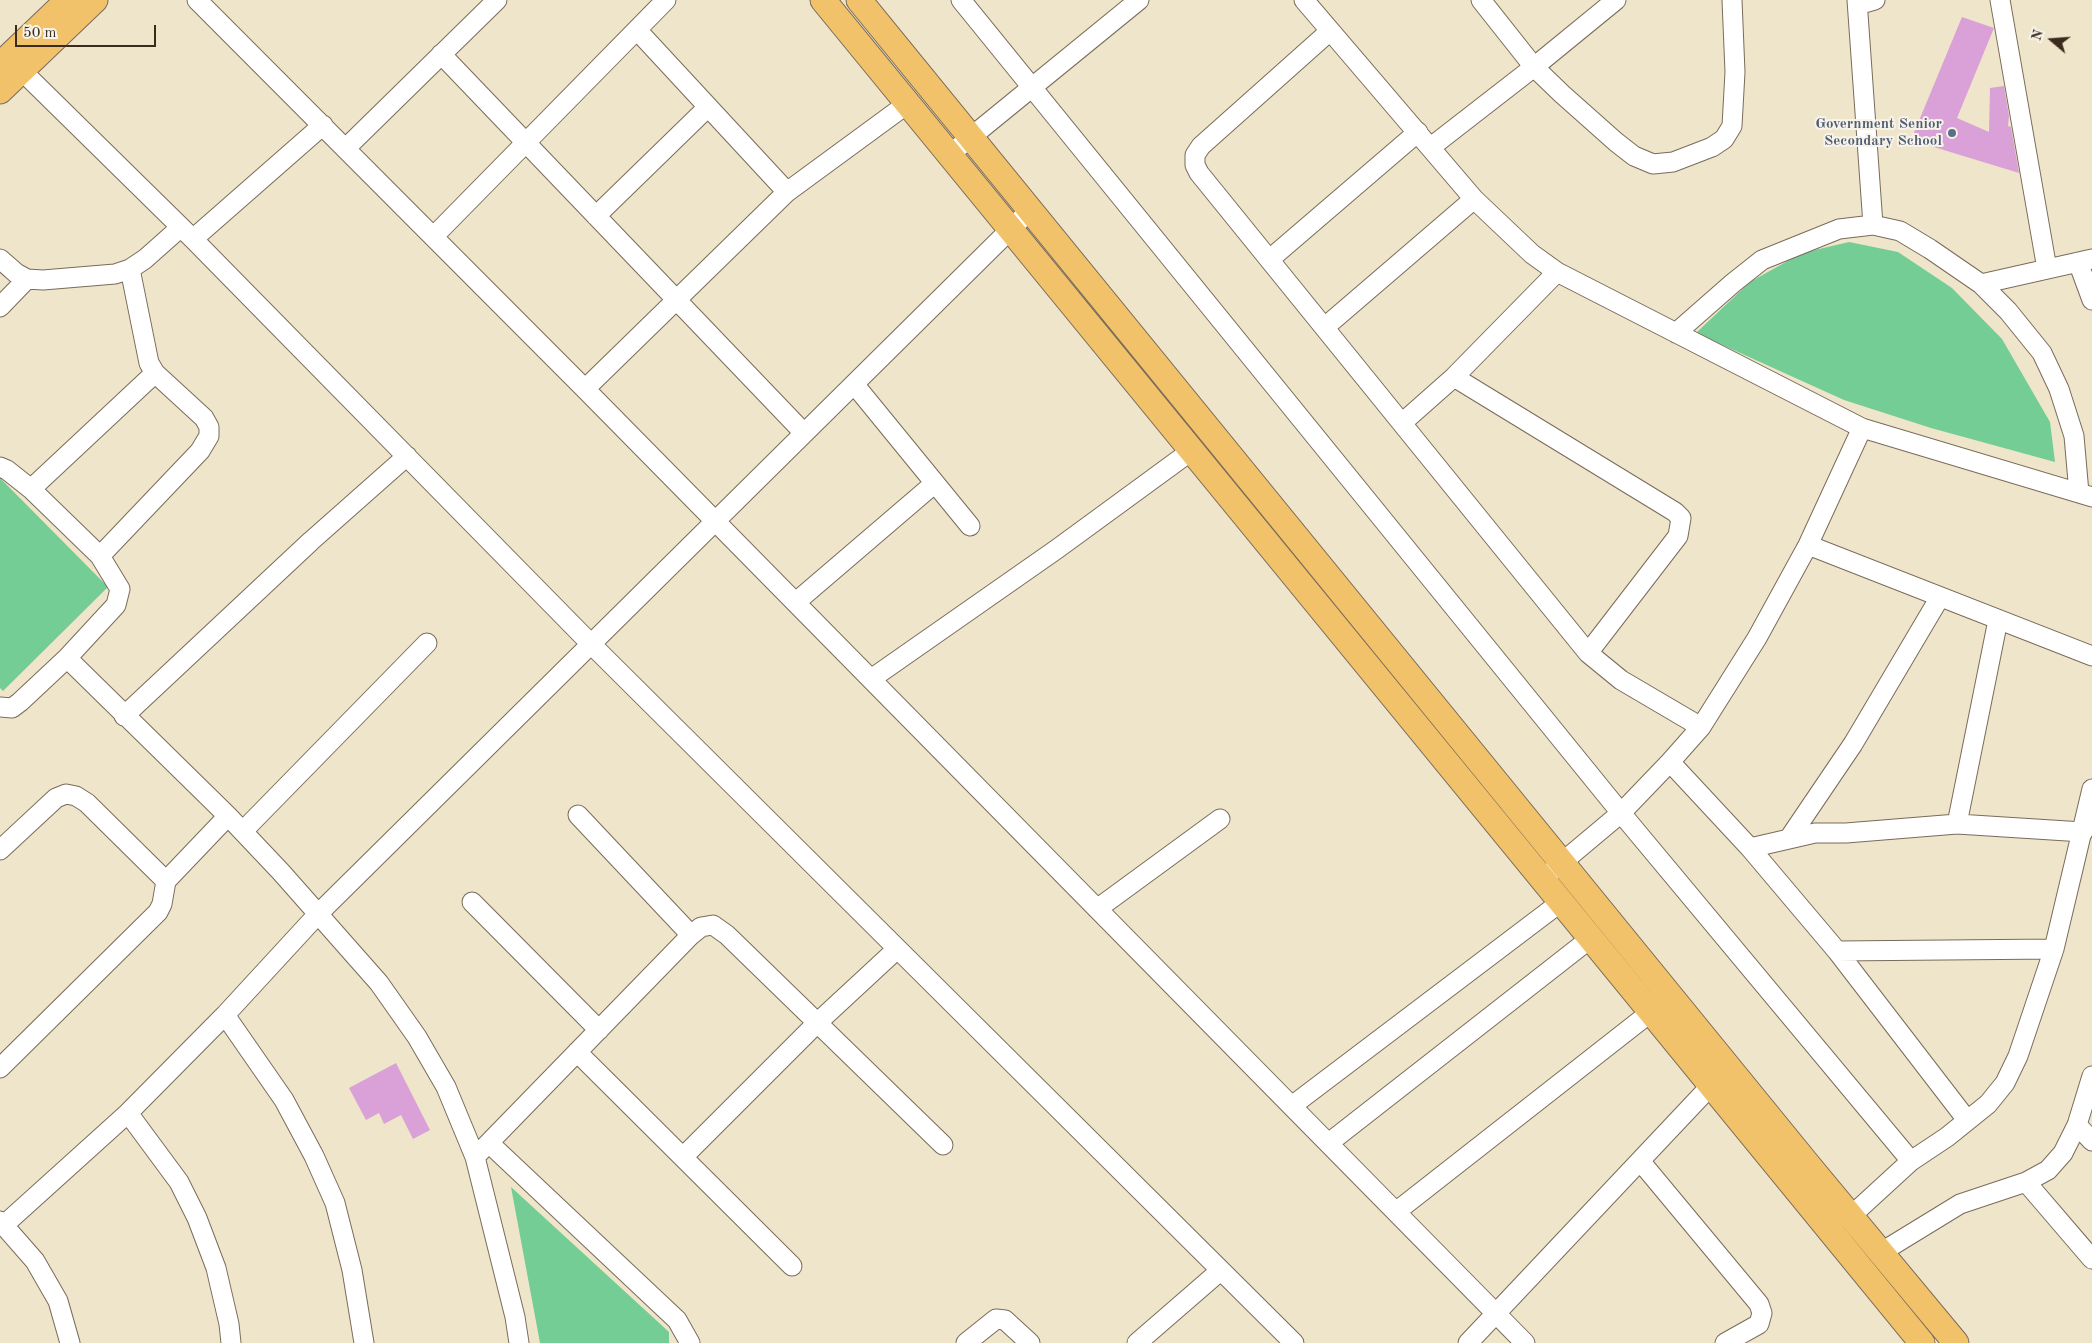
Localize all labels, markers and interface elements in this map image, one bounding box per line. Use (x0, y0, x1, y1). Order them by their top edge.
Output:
scale bar (18, 15, 159, 47)
north arrow (2027, 15, 2077, 65)
text: 50 m (23, 26, 57, 41)
text: N (2029, 28, 2046, 43)
place label: Government Senior Secondary School (1815, 115, 1942, 150)
marker: Government Senior Secondary School (1946, 127, 1958, 139)

